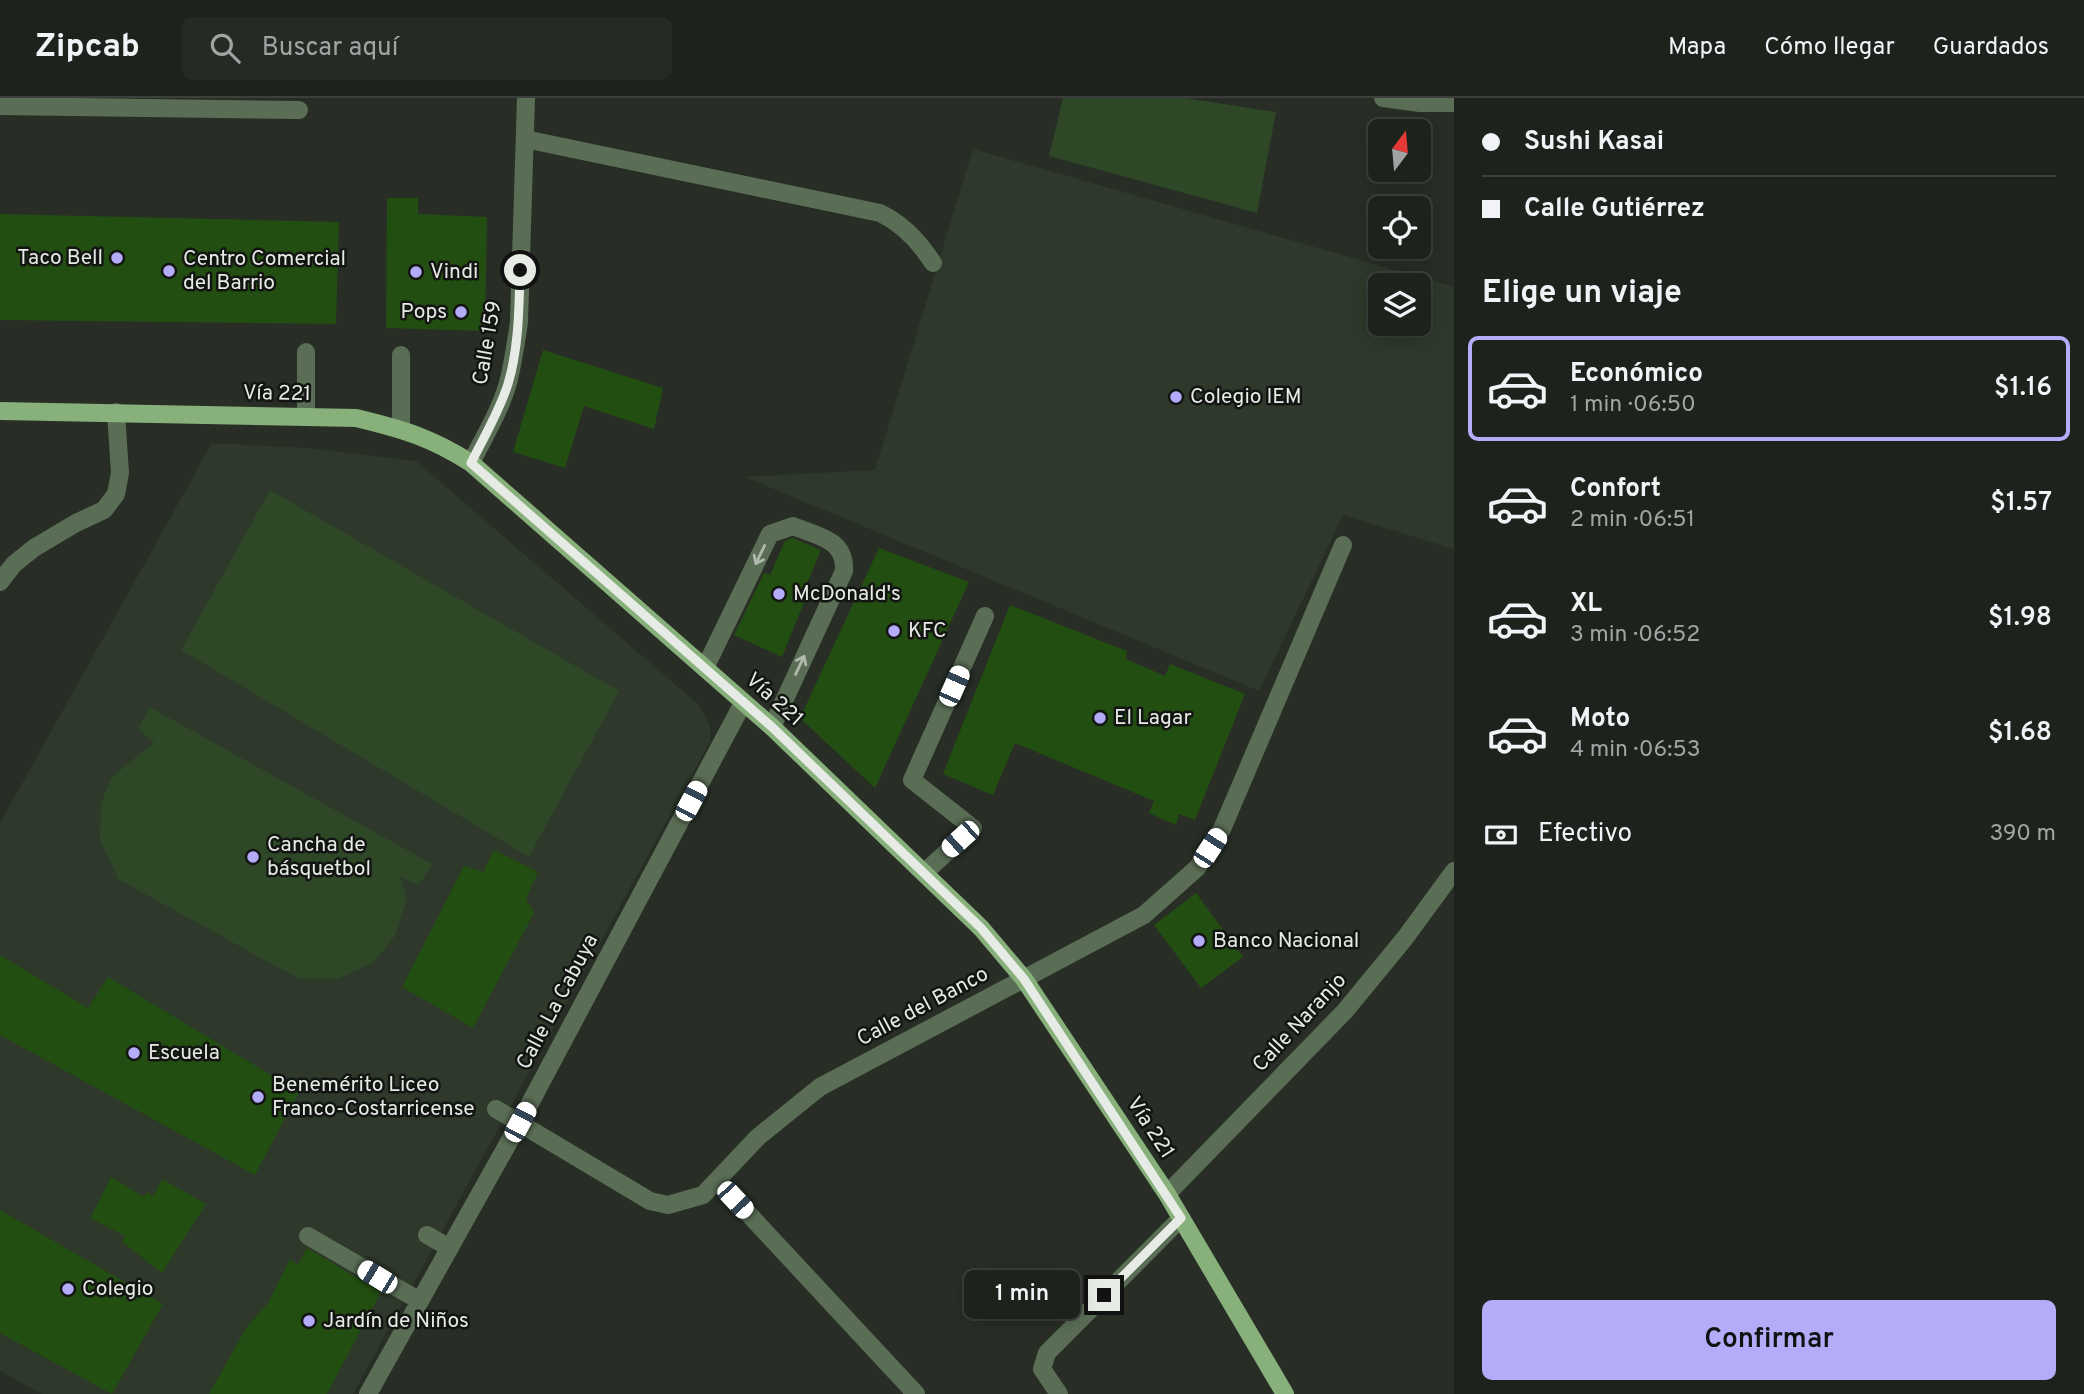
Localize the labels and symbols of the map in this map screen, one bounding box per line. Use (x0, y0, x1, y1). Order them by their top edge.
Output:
north arrow (1368, 119, 1432, 182)
place label: Taco Bell (17, 245, 103, 272)
place label: Centro Comercial del Barrio (183, 246, 346, 297)
marker: Taco Bell (109, 250, 125, 266)
route start (504, 254, 536, 286)
place label: Vindi (430, 259, 478, 286)
marker: Centro Comercial del Barrio (161, 263, 177, 279)
marker: Vindi (408, 264, 424, 280)
place label: Pops (401, 299, 447, 326)
street label: Calle 159 (467, 299, 509, 387)
marker: Pops (453, 304, 469, 320)
street label: Vía 221 (242, 380, 312, 408)
place label: Colegio IEM (1190, 384, 1302, 411)
marker: Colegio IEM (1168, 389, 1184, 405)
one-way arrow (752, 544, 766, 565)
place label: McDonald's (793, 581, 901, 608)
marker: McDonald's (771, 586, 787, 602)
place label: KFC (908, 618, 947, 645)
marker: KFC (886, 623, 902, 639)
one-way arrow (794, 655, 807, 676)
car (936, 663, 973, 709)
street label: Vía 221 (739, 667, 809, 733)
place label: El Lagar (1114, 705, 1192, 732)
marker: El Lagar (1092, 710, 1108, 726)
car (672, 778, 711, 824)
car (938, 817, 983, 861)
car (1190, 825, 1231, 871)
place label: Cancha de básquetbol (267, 832, 371, 883)
marker: Cancha de básquetbol (245, 849, 261, 865)
place label: Banco Nacional (1213, 928, 1359, 955)
street label: Calle La Cabuya (511, 930, 605, 1074)
marker: Banco Nacional (1191, 933, 1207, 949)
street label: Calle del Banco (853, 961, 993, 1053)
street label: Calle Naranjo (1247, 968, 1353, 1078)
place label: Escuela (148, 1040, 220, 1067)
marker: Escuela (126, 1045, 142, 1061)
place label: Benemérito Liceo Franco-Costarricense (272, 1072, 475, 1123)
marker: Benemérito Liceo Franco-Costarricense (250, 1089, 266, 1105)
street label: Vía 221 (1120, 1092, 1180, 1164)
car (501, 1099, 540, 1145)
car (713, 1177, 758, 1223)
car (354, 1257, 401, 1297)
callout: 1 min (964, 1270, 1080, 1320)
place label: Colegio (82, 1276, 153, 1303)
route end (1088, 1279, 1120, 1311)
marker: Colegio (60, 1281, 76, 1297)
place label: Jardín de Niños (323, 1308, 469, 1335)
marker: Jardín de Niños (301, 1313, 317, 1329)

